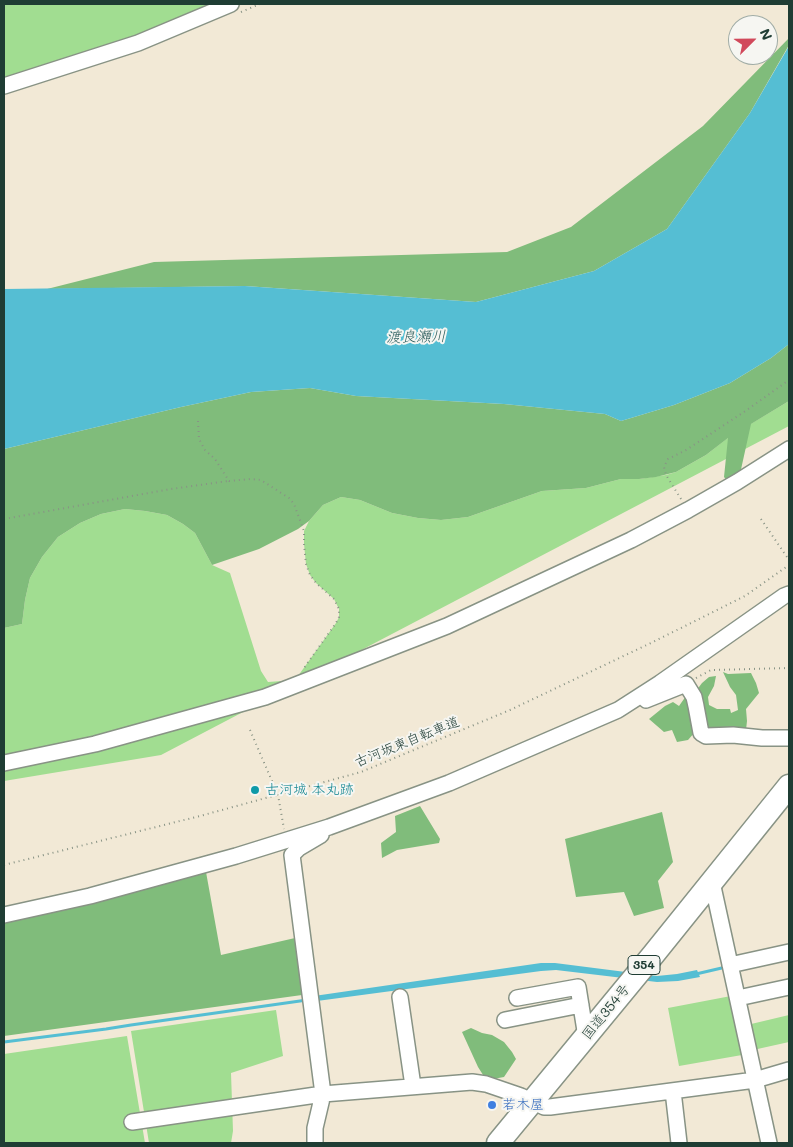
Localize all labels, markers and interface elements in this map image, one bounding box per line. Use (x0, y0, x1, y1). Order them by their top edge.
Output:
north arrow (728, 15, 778, 65)
text: N (756, 26, 777, 43)
water label: 渡良瀬川 (386, 327, 446, 347)
street label: 古河坂東自転車道 (352, 713, 462, 771)
place label: 古河城 本丸跡 (265, 782, 353, 798)
marker: 古河城 本丸跡 (249, 784, 261, 796)
road number: 354 (628, 956, 660, 974)
street label: 国道354号 (579, 981, 633, 1043)
place label: 若木屋 (502, 1097, 544, 1113)
marker: 若木屋 (486, 1099, 498, 1111)

